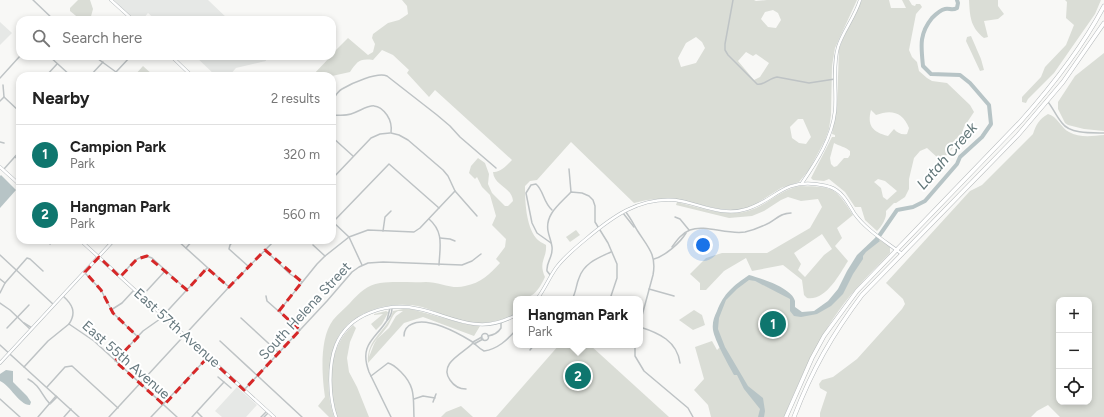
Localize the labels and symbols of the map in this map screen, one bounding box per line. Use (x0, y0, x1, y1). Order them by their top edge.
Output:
water label: Latah Creek (913, 118, 981, 193)
your location (693, 235, 713, 255)
street label: South Helena Street (255, 259, 355, 363)
street label: East 57th Avenue (130, 285, 224, 371)
pin: 1 (760, 309, 786, 339)
street label: East 55th Avenue (79, 317, 174, 403)
pin: 2 (565, 361, 591, 391)

